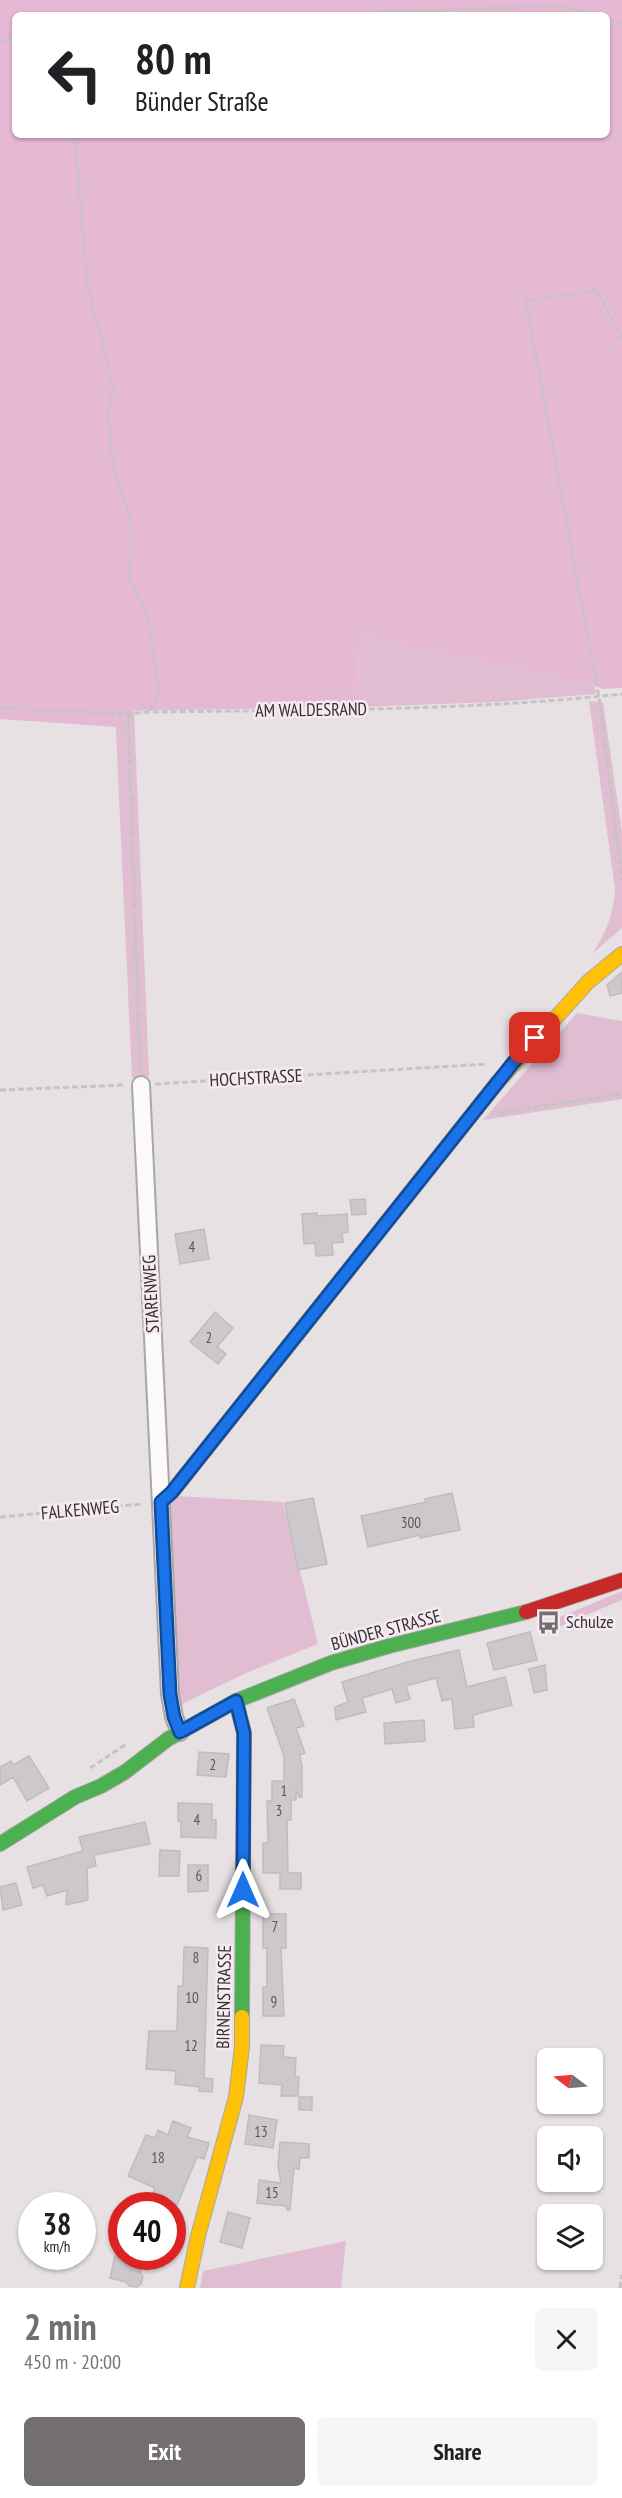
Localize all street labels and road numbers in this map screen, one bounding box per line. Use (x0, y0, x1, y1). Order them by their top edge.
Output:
street label: AM WALDESRAND (255, 697, 367, 722)
street label: HOCHSTRASSE (209, 1064, 303, 1091)
street label: STARENWEG (137, 1254, 164, 1334)
street label: FALKENWEG (40, 1495, 120, 1524)
street label: BÜNDER STRASSE (328, 1604, 443, 1655)
street label: BIRNENSTRASSE (211, 1945, 236, 2049)

